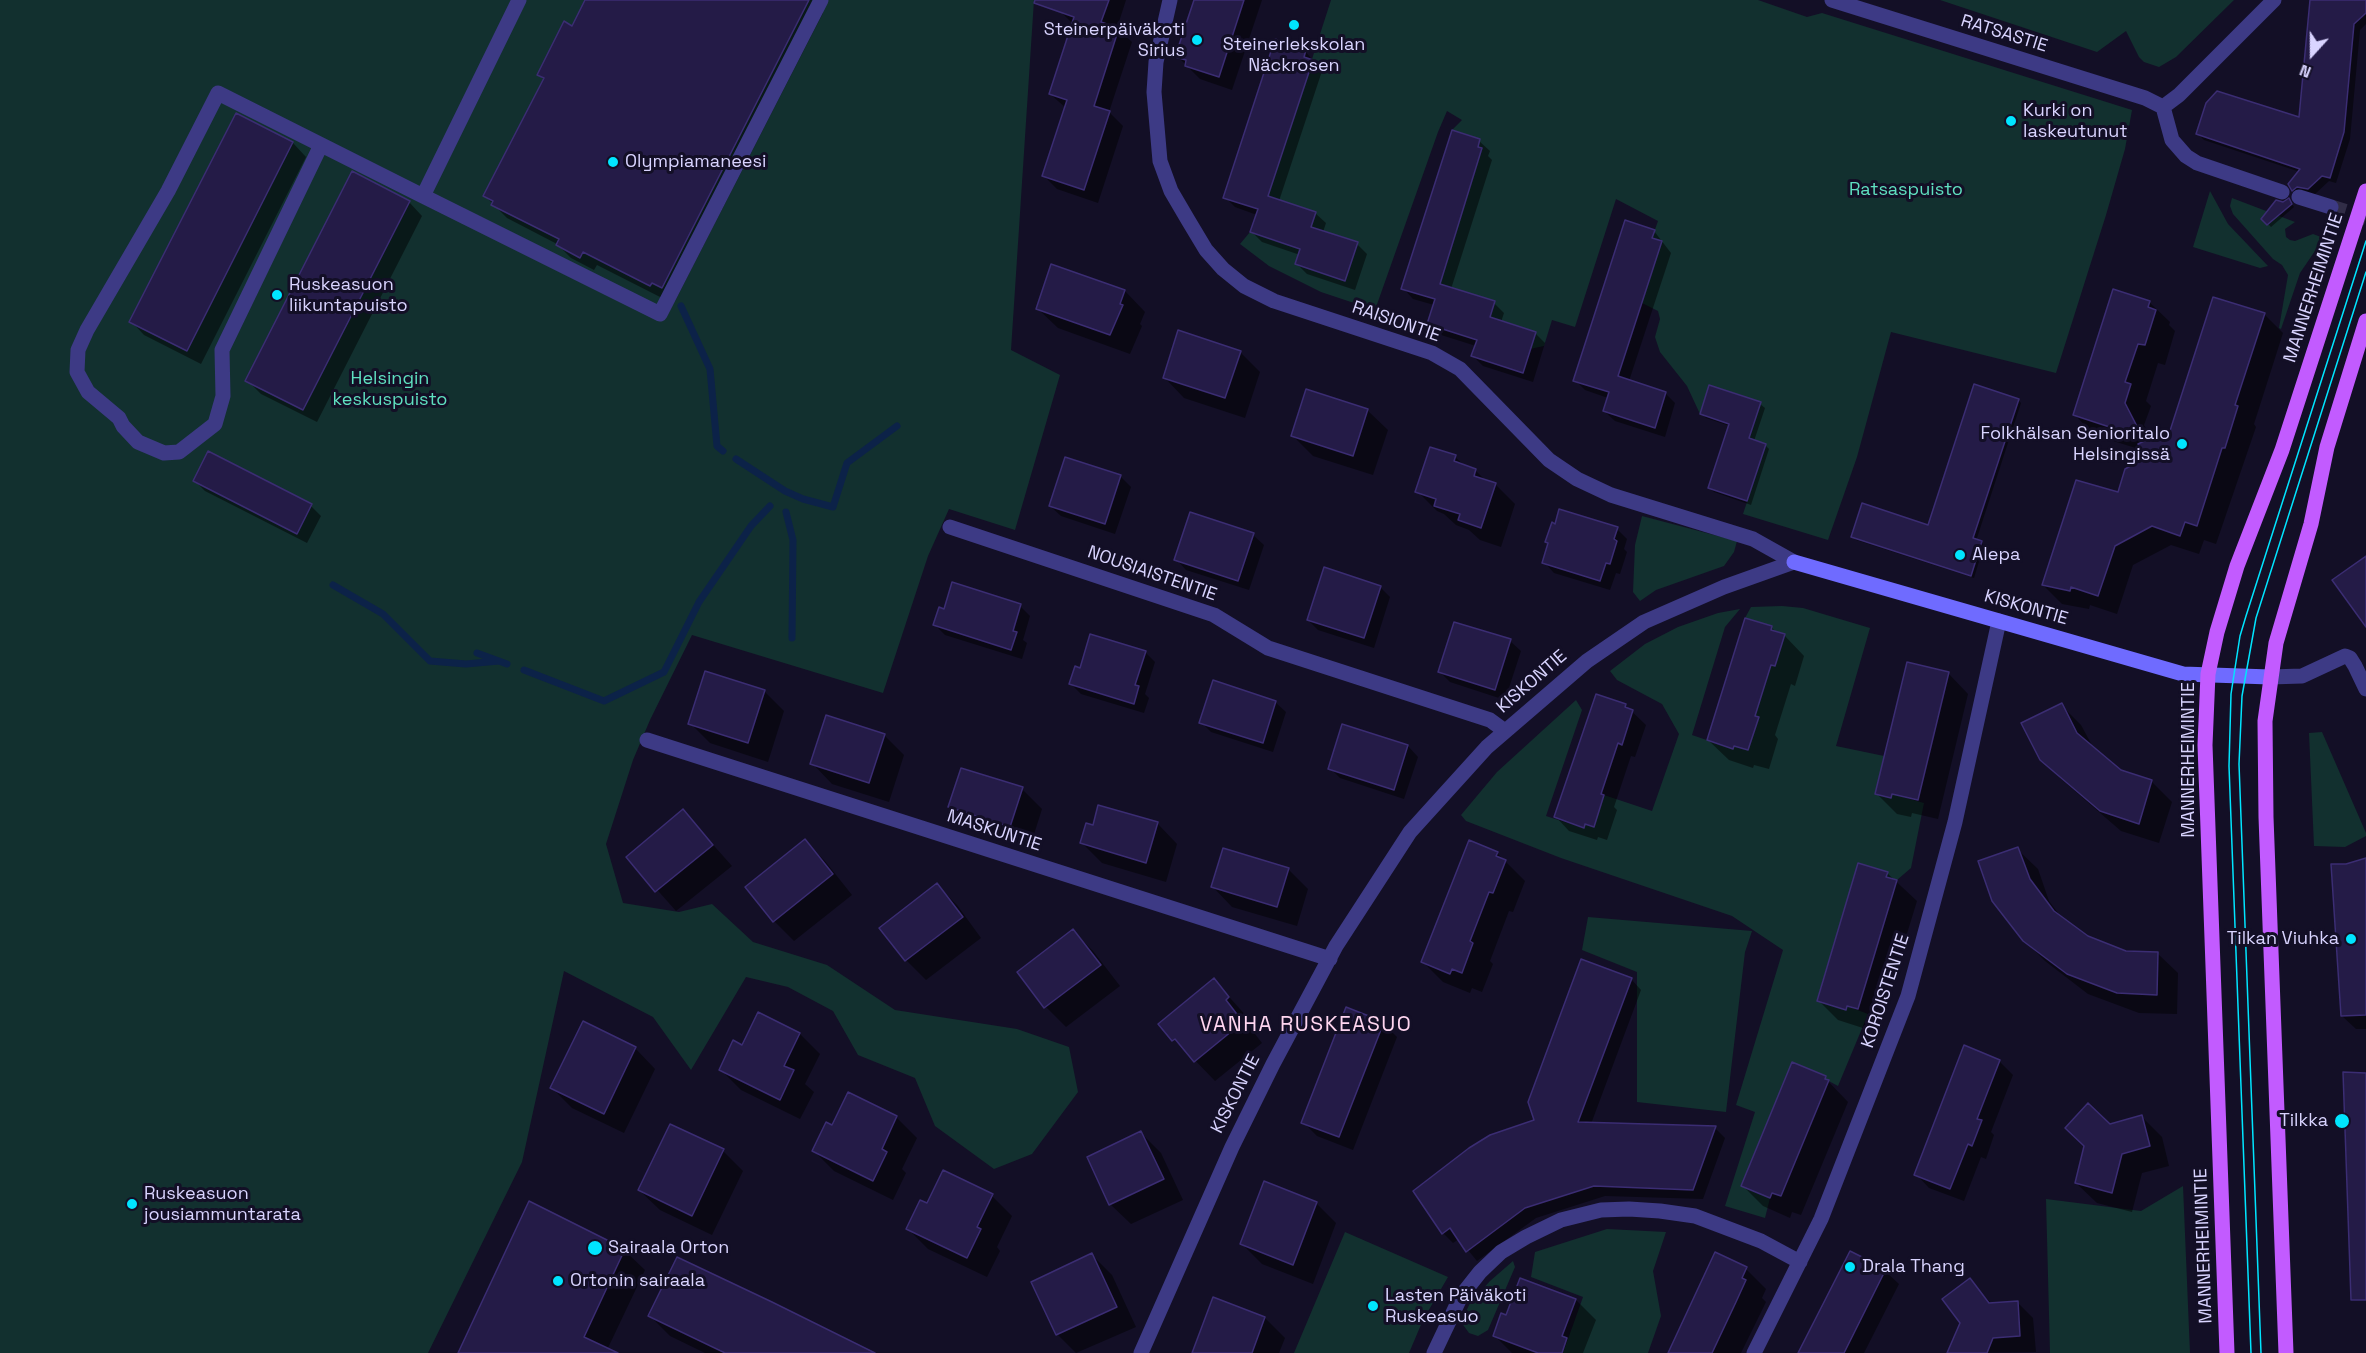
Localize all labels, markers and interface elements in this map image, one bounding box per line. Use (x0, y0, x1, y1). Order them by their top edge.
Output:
street label: RATSASTIE (1958, 11, 2050, 57)
marker: Steinerlekskolan Näckrosen (1287, 18, 1301, 32)
place label: Steinerpäiväkoti Sirius (1044, 19, 1185, 62)
north arrow (2282, 24, 2342, 84)
marker: Steinerpäiväkoti Sirius (1190, 33, 1204, 47)
place label: Steinerlekskolan Näckrosen (1223, 34, 1365, 76)
text: N (2297, 60, 2314, 83)
place label: Kurki on laskeutunut (2023, 100, 2128, 142)
marker: Kurki on laskeutunut (2004, 114, 2018, 128)
place label: Olympiamaneesi (625, 151, 766, 173)
marker: Olympiamaneesi (606, 155, 620, 169)
park label: Ratsaspuisto (1849, 179, 1963, 201)
street label: MANNERHEIMINTIE (2280, 211, 2348, 365)
place label: Ruskeasuon liikuntapuisto (289, 274, 408, 316)
marker: Ruskeasuon liikuntapuisto (270, 288, 284, 302)
street label: RAISIONTIE (1349, 297, 1443, 347)
park label: Helsingin keskuspuisto (333, 368, 447, 410)
place label: Folkhälsan Senioritalo Helsingissä (1980, 423, 2170, 466)
marker: Folkhälsan Senioritalo Helsingissä (2175, 437, 2189, 451)
street label: NOUSIAISTENTIE (1084, 542, 1220, 606)
place label: Alepa (1972, 544, 2020, 566)
marker: Alepa (1953, 548, 1967, 562)
street label: KISKONTIE (1982, 586, 2070, 630)
street label: KISKONTIE (1492, 646, 1572, 718)
street label: MANNERHEIMINTIE (2178, 682, 2200, 838)
street label: MASKUNTIE (944, 806, 1044, 856)
place label: Tilkan Viuhka (2227, 928, 2339, 950)
street label: KOROISTENTIE (1857, 931, 1915, 1051)
marker: Tilkan Viuhka (2344, 932, 2358, 946)
district label: VANHA RUSKEASUO (1200, 1012, 1412, 1038)
street label: KISKONTIE (1207, 1051, 1265, 1137)
place label: Tilkka (2279, 1110, 2328, 1132)
marker: Tilkka (2333, 1112, 2351, 1130)
street label: MANNERHEIMINTIE (2190, 1168, 2218, 1324)
place label: Ruskeasuon jousiammuntarata (144, 1183, 301, 1226)
marker: Ruskeasuon jousiammuntarata (125, 1197, 139, 1211)
place label: Sairaala Orton (608, 1237, 729, 1259)
marker: Sairaala Orton (586, 1239, 604, 1257)
place label: Drala Thang (1862, 1256, 1965, 1278)
marker: Drala Thang (1843, 1260, 1857, 1274)
place label: Ortonin sairaala (570, 1270, 705, 1292)
marker: Ortonin sairaala (551, 1274, 565, 1288)
place label: Lasten Päiväkoti Ruskeasuo (1385, 1285, 1526, 1328)
marker: Lasten Päiväkoti Ruskeasuo (1366, 1299, 1380, 1313)

